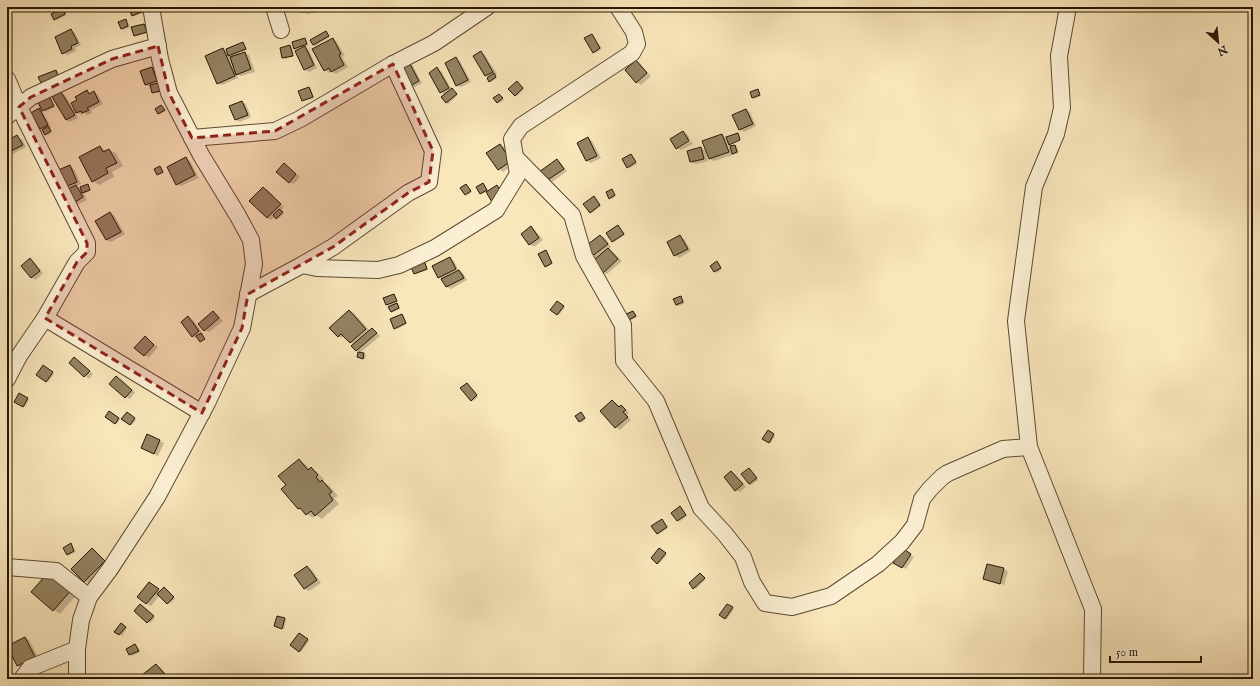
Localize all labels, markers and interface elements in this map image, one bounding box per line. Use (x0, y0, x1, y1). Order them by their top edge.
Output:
north arrow (1198, 22, 1238, 62)
text: N (1214, 41, 1230, 59)
scale bar (1110, 638, 1201, 664)
text: 50 m (1116, 645, 1138, 660)

